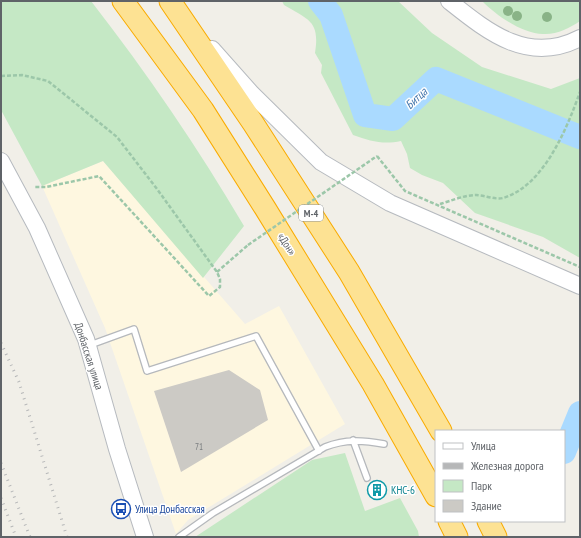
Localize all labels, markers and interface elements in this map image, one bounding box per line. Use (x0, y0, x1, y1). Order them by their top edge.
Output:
water label: Битца (402, 83, 431, 112)
road number: М-4 (299, 205, 323, 221)
street label: «Дон» (275, 230, 299, 258)
street label: Донбасская улица (72, 321, 106, 391)
legend (435, 430, 565, 522)
text: Улица (471, 438, 496, 453)
house number: 71 (195, 441, 203, 452)
text: Железная дорога (470, 458, 544, 473)
text: Парк (471, 478, 492, 493)
building icon: КНС-6 (366, 479, 388, 501)
place label: КНС-6 (391, 483, 415, 497)
bus stop icon: Улица Донбасская (110, 498, 132, 520)
text: Здание (471, 498, 502, 513)
place label: Улица Донбасская (135, 502, 205, 516)

